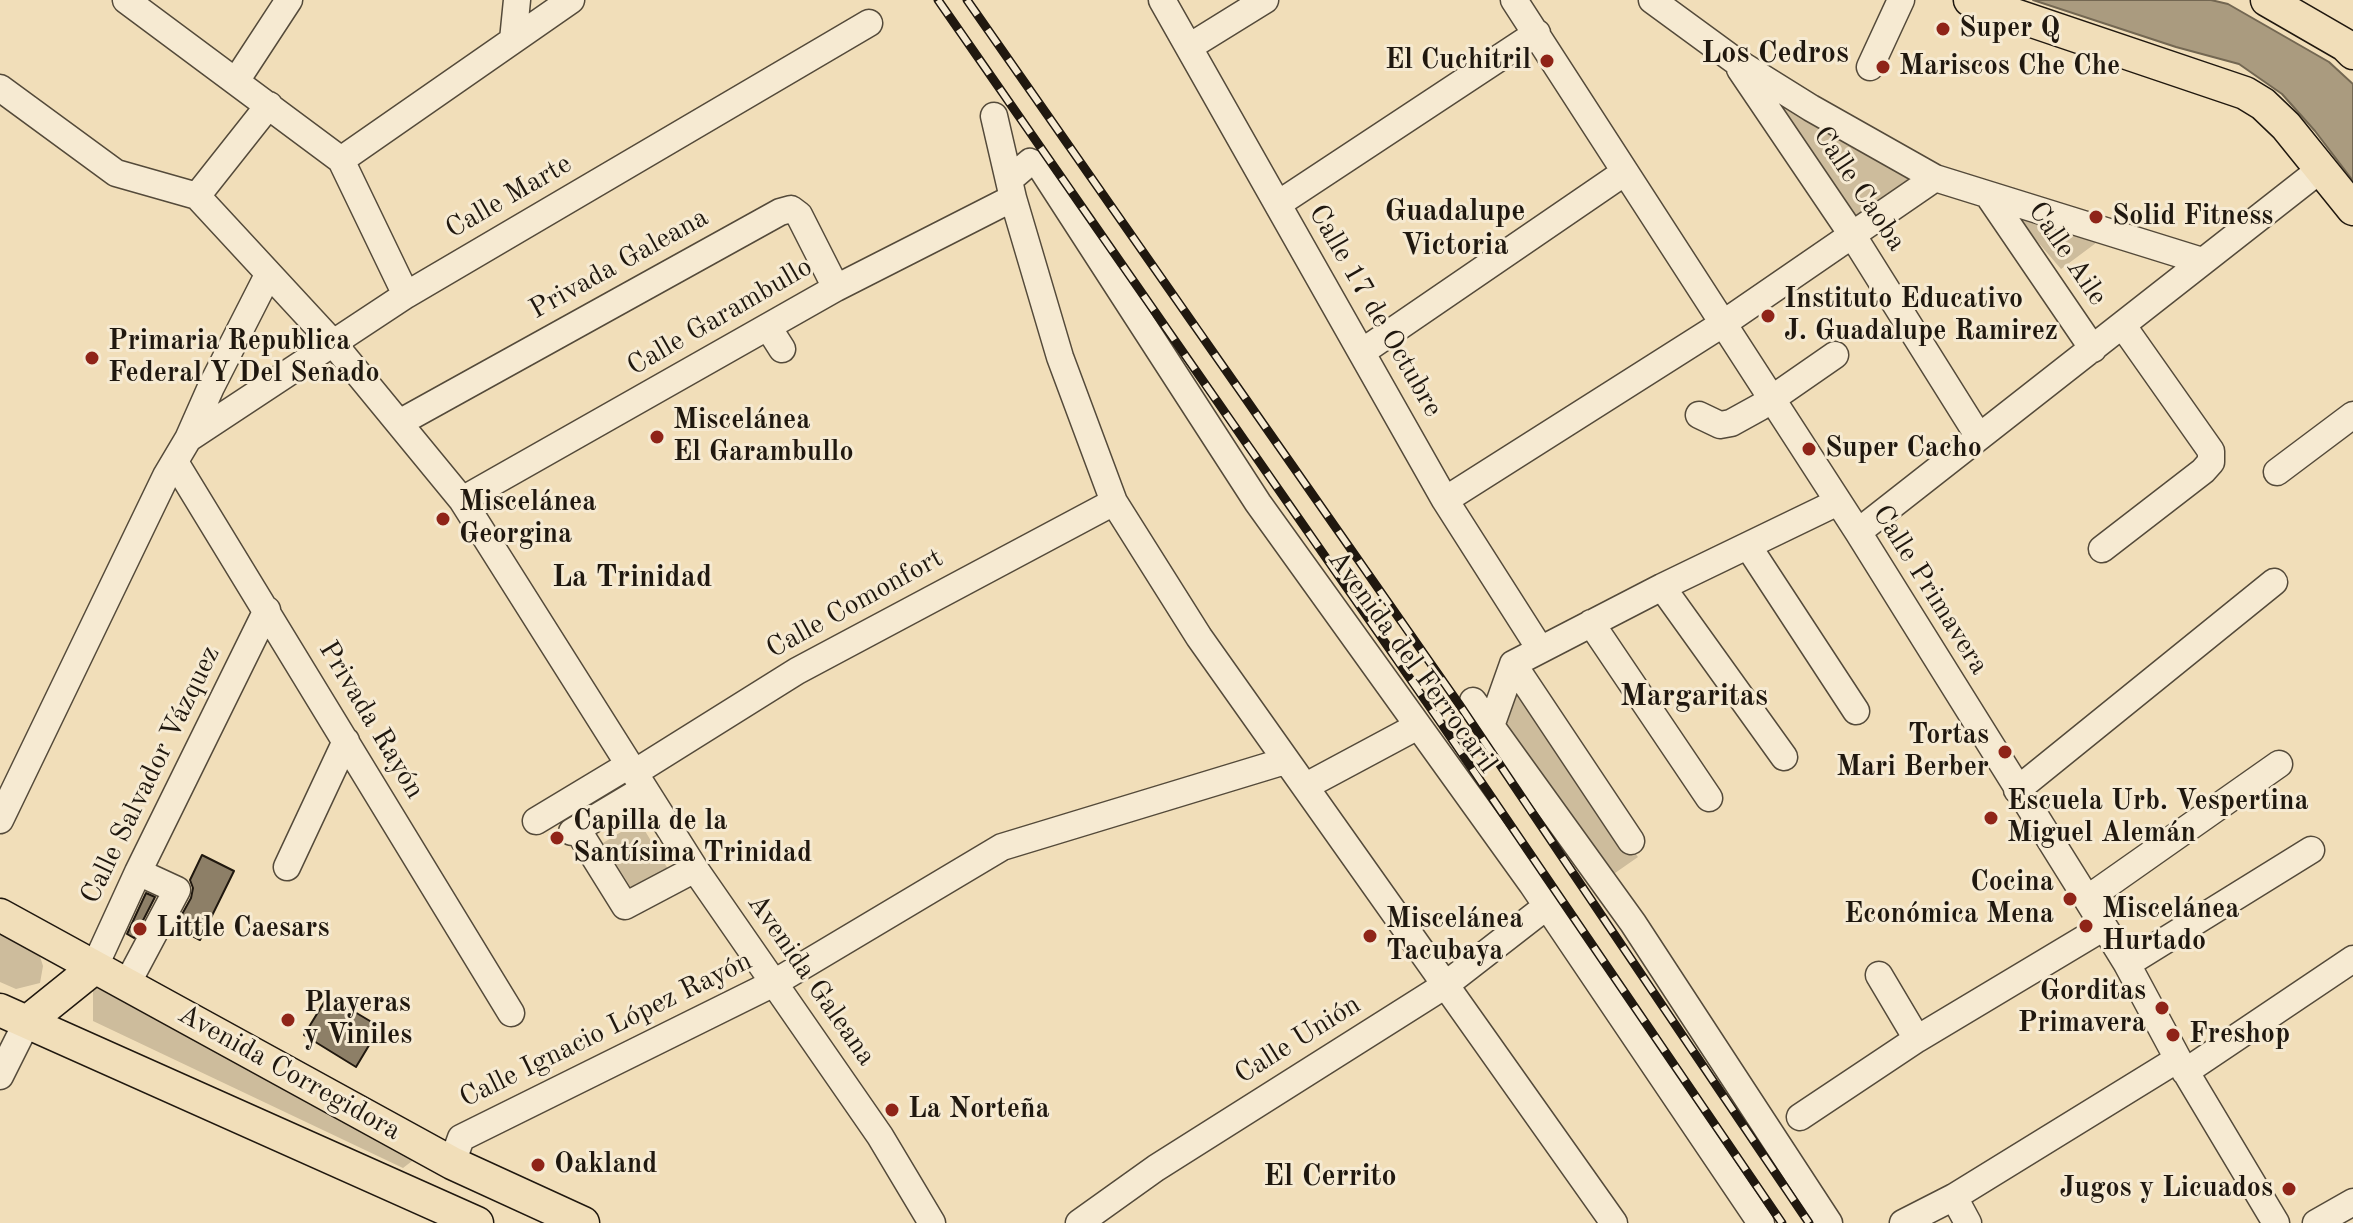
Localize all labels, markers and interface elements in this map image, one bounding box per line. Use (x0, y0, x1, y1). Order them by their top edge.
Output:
place label: Super Q (1959, 12, 2060, 46)
marker: Super Q (1934, 20, 1952, 38)
district label: Los Cedros (1701, 36, 1849, 72)
place label: El Cuchitril (1385, 44, 1531, 78)
place label: Mariscos Che Che (1899, 50, 2120, 84)
marker: El Cuchitril (1538, 52, 1556, 70)
marker: Mariscos Che Che (1874, 58, 1892, 76)
street label: Calle Caoba (1805, 120, 1913, 258)
street label: Calle Marte (440, 147, 578, 247)
district label: Guadalupe Victoria (1385, 194, 1525, 264)
street label: Calle Aile (2020, 196, 2114, 312)
street label: Calle 17 de Octubre (1301, 199, 1449, 423)
place label: Solid Fitness (2112, 200, 2273, 234)
street label: Privada Galeana (524, 201, 714, 327)
marker: Solid Fitness (2087, 208, 2105, 226)
street label: Calle Garambullo (621, 250, 819, 384)
place label: Instituto Educativo J. Guadalupe Ramirez (1784, 283, 2058, 349)
marker: Instituto Educativo J. Guadalupe Ramirez (1759, 307, 1777, 325)
place label: Primaria Republica Federal Y Del Senado (108, 325, 380, 391)
marker: Primaria Republica Federal Y Del Senado (83, 349, 101, 367)
place label: Miscelánea El Garambullo (673, 404, 853, 470)
marker: Miscelánea El Garambullo (648, 428, 666, 446)
place label: Super Cacho (1825, 432, 1982, 466)
marker: Super Cacho (1800, 440, 1818, 458)
place label: Miscelánea Georgina (459, 486, 596, 552)
street label: Calle Primavera (1865, 499, 1995, 681)
marker: Miscelánea Georgina (434, 510, 452, 528)
street label: Calle Comonfort (761, 542, 949, 666)
street label: Avenida del Ferrocaril (1320, 544, 1504, 780)
district label: La Trinidad (552, 560, 712, 596)
street label: Privada Rayón (311, 635, 431, 805)
street label: Calle Salvador Vázquez (74, 641, 228, 909)
district label: Margaritas (1620, 679, 1768, 715)
place label: Tortas Mari Berber (1836, 719, 1989, 785)
marker: Tortas Mari Berber (1996, 743, 2014, 761)
place label: Escuela Urb. Vespertina Miguel Alemán (2007, 785, 2309, 851)
place label: Capilla de la Santísima Trinidad (573, 805, 812, 871)
marker: Escuela Urb. Vespertina Miguel Alemán (1982, 809, 2000, 827)
marker: Capilla de la Santísima Trinidad (548, 829, 566, 847)
place label: Cocina Económica Mena (1844, 866, 2054, 932)
street label: Avenida Galeana (739, 888, 883, 1072)
marker: Cocina Económica Mena (2061, 890, 2079, 908)
place label: Miscelánea Hurtado (2102, 893, 2239, 959)
place label: Miscelánea Tacubaya (1386, 903, 1523, 969)
place label: Little Caesars (156, 912, 329, 946)
marker: Miscelánea Hurtado (2077, 917, 2095, 935)
marker: Little Caesars (131, 920, 149, 938)
marker: Miscelánea Tacubaya (1361, 927, 1379, 945)
street label: Calle Ignacio López Rayón (454, 945, 758, 1115)
place label: Gorditas Primavera (2018, 975, 2146, 1041)
place label: Playeras y Viniles (304, 987, 412, 1053)
street label: Calle Unión (1229, 988, 1367, 1092)
street label: Avenida Corregidora (172, 998, 406, 1148)
marker: Gorditas Primavera (2153, 999, 2171, 1017)
marker: Playeras y Viniles (279, 1011, 297, 1029)
place label: Freshop (2189, 1018, 2290, 1052)
marker: Freshop (2164, 1026, 2182, 1044)
place label: La Norteña (908, 1093, 1050, 1127)
marker: La Norteña (883, 1101, 901, 1119)
place label: Oakland (554, 1148, 657, 1182)
marker: Oakland (529, 1156, 547, 1174)
district label: El Cerrito (1263, 1159, 1397, 1195)
place label: Jugos y Licuados (2059, 1172, 2273, 1206)
marker: Jugos y Licuados (2280, 1180, 2298, 1198)

